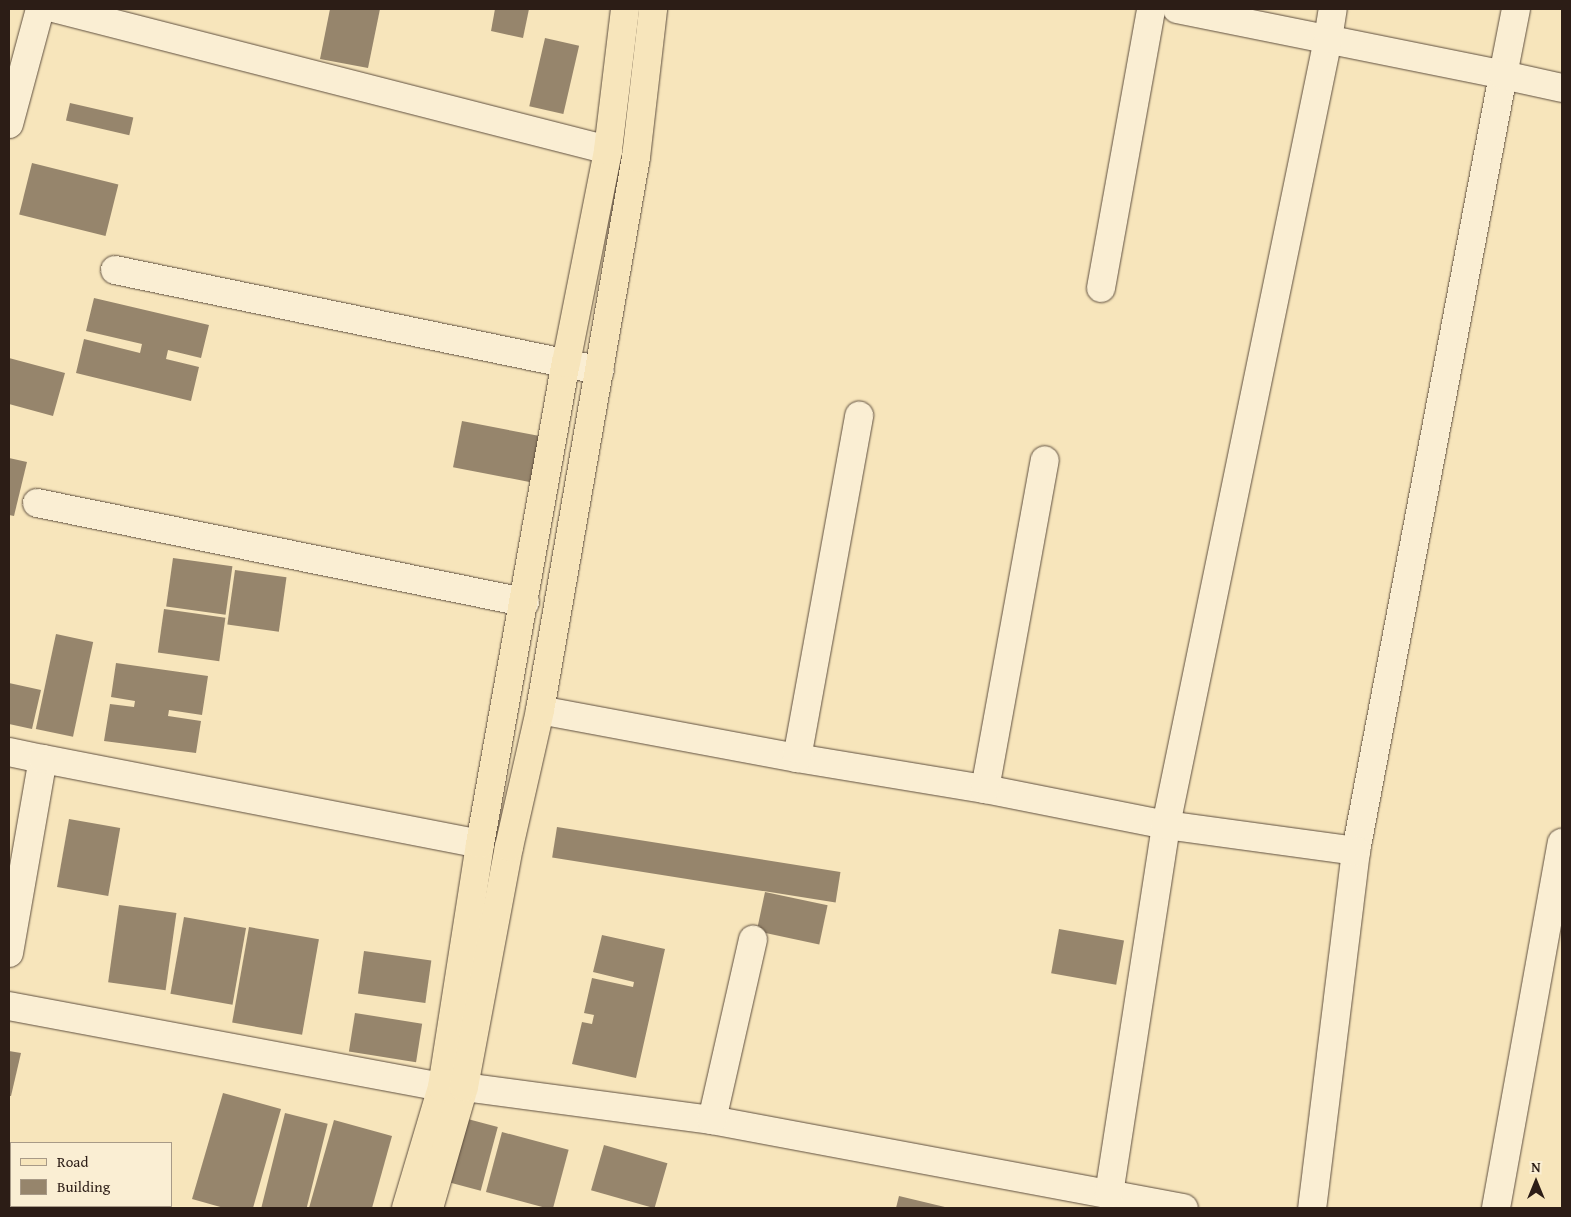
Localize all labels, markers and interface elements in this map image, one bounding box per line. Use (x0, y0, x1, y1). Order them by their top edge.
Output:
legend (10, 1142, 172, 1207)
text: Road (57, 1151, 88, 1172)
north arrow (1511, 1157, 1561, 1207)
text: N (1531, 1157, 1541, 1177)
text: Building (57, 1176, 110, 1197)

